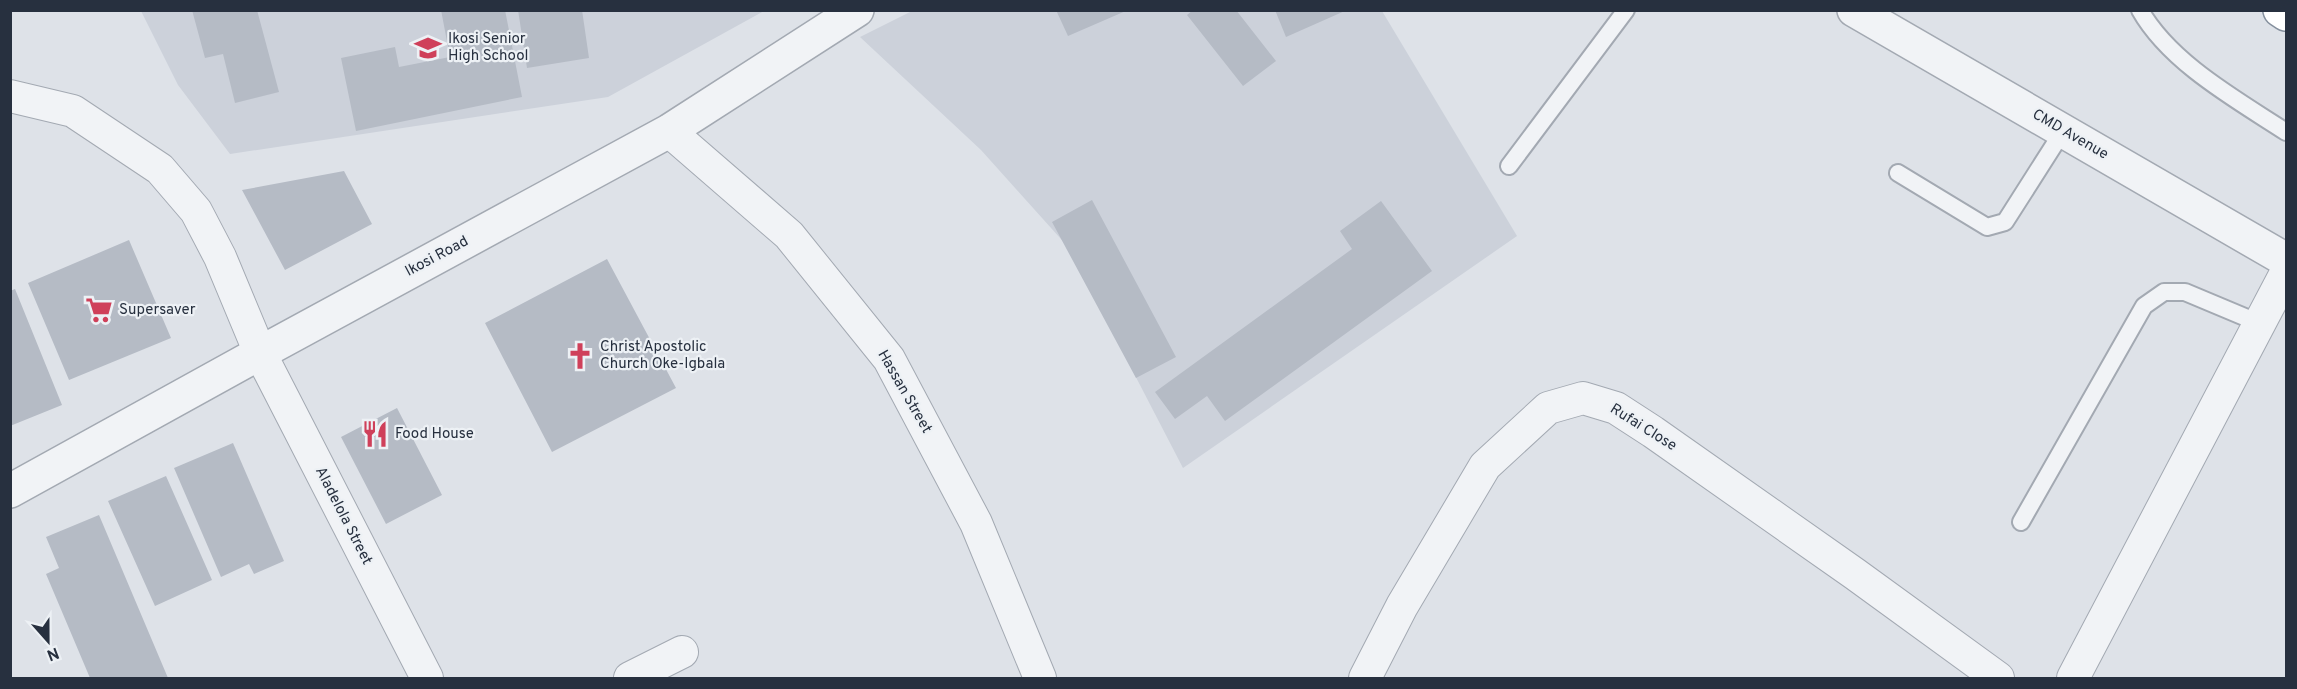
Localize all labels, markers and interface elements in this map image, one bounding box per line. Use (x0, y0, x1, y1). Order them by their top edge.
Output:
place label: Ikosi Senior High School (448, 30, 529, 66)
school or university icon: Ikosi Senior High School (413, 33, 443, 63)
street label: CMD Avenue (2028, 106, 2112, 164)
street label: Ikosi Road (402, 232, 472, 282)
supermarket icon: Supersaver (84, 295, 114, 325)
place label: Supersaver (119, 301, 196, 320)
place label: Christ Apostolic Church Oke-Igbala (600, 338, 725, 374)
church icon: Christ Apostolic Church Oke-Igbala (565, 341, 595, 371)
street label: Hassan Street (872, 347, 936, 437)
street label: Rufai Close (1606, 400, 1680, 456)
restaurant icon: Food House (360, 419, 390, 449)
place label: Food House (395, 425, 474, 444)
street label: Aladelola Street (310, 464, 376, 568)
north arrow (18, 611, 78, 671)
text: N (44, 642, 62, 665)

